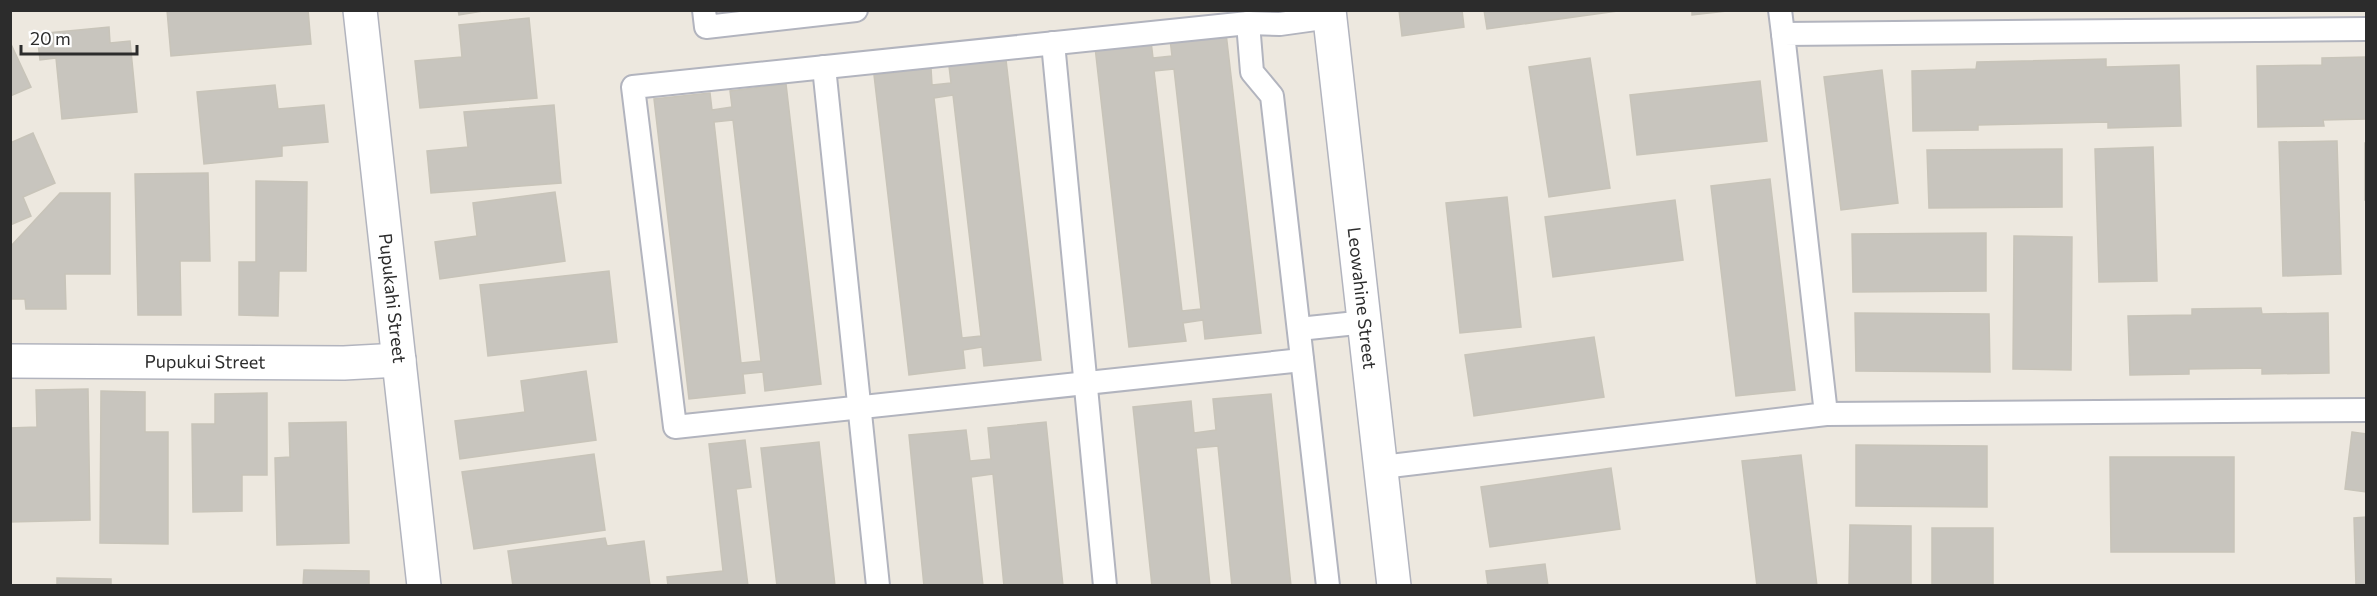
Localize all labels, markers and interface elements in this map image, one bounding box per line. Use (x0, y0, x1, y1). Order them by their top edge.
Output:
scale bar (21, 18, 136, 56)
text: 20 m (30, 27, 71, 49)
street label: Leowahine Street (1344, 226, 1381, 370)
street label: Pupukahi Street (375, 232, 411, 364)
street label: Pupukui Street (144, 350, 266, 373)

